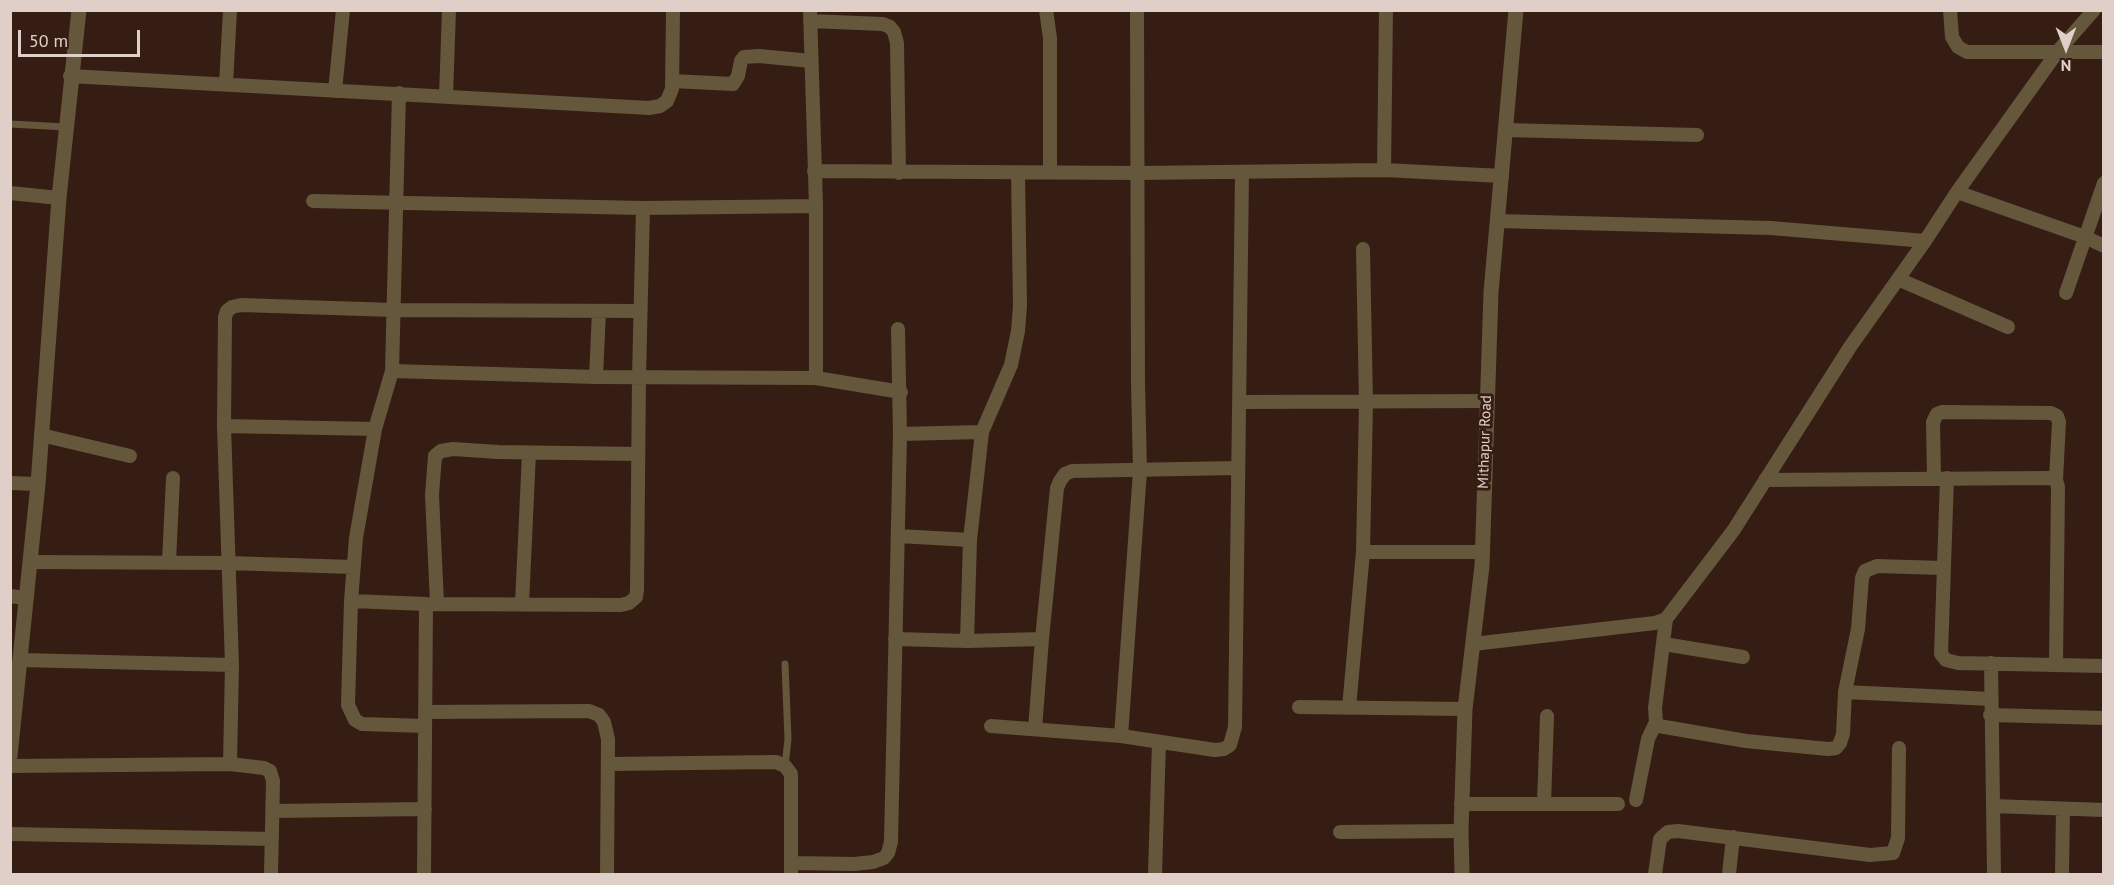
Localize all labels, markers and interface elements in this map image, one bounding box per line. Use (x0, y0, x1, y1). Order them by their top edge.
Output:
scale bar (21, 18, 142, 56)
north arrow (2036, 18, 2096, 78)
text: 50 m (29, 29, 68, 52)
text: N (2061, 56, 2071, 76)
street label: Mithapur Road (1474, 395, 1496, 489)

